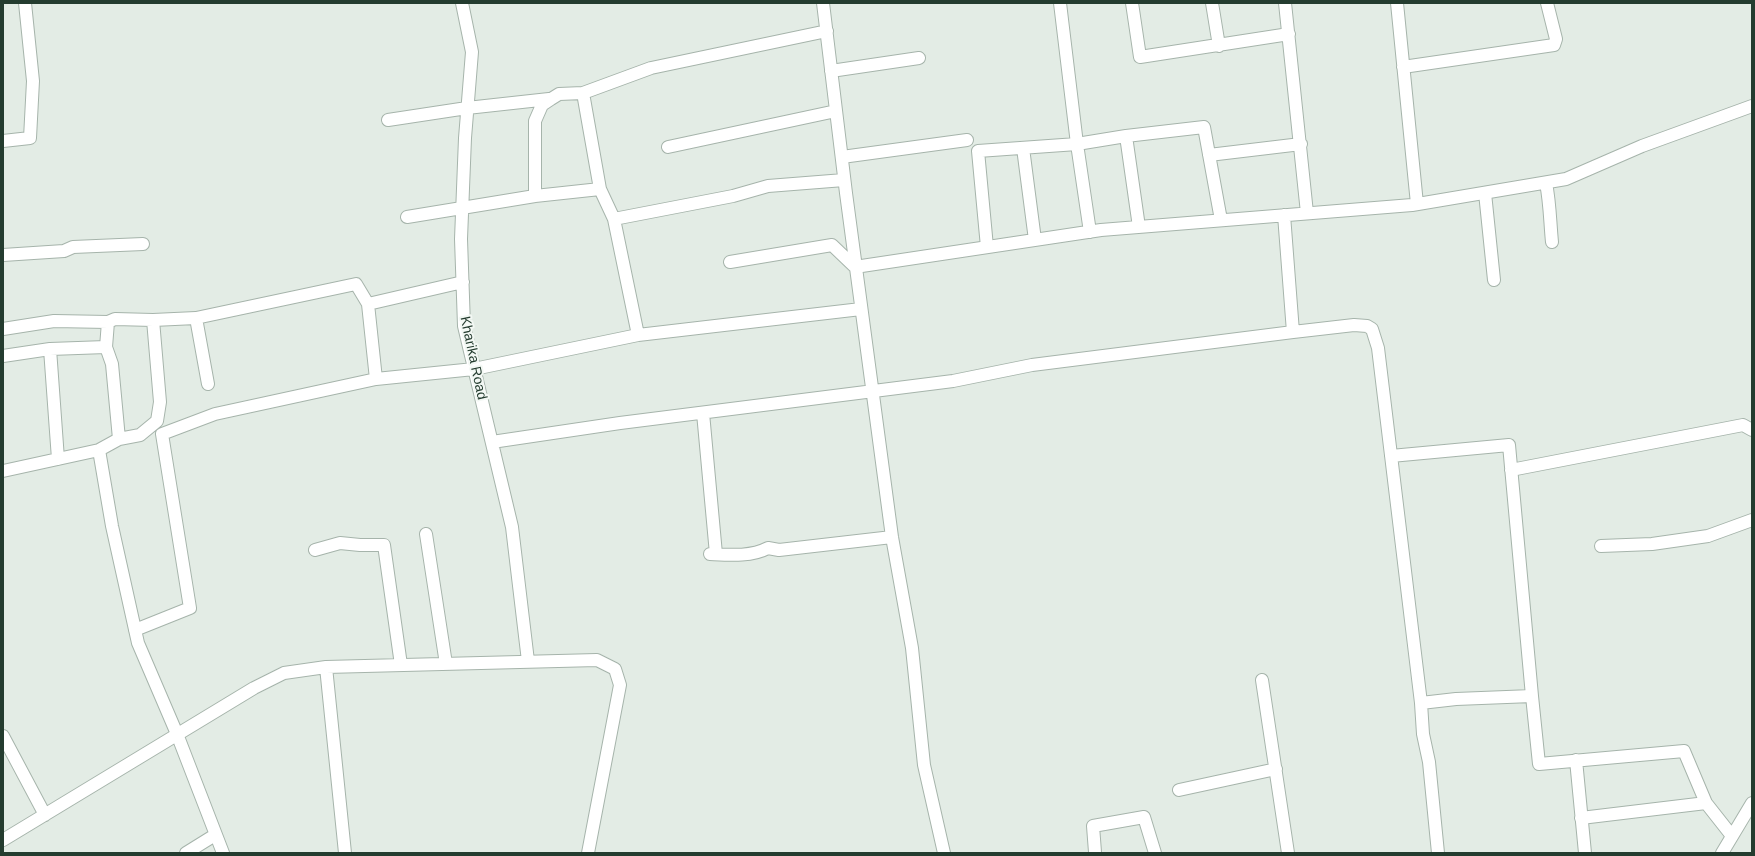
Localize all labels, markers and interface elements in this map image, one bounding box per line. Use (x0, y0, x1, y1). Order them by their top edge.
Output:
street label: Kharika Road (456, 315, 490, 401)

